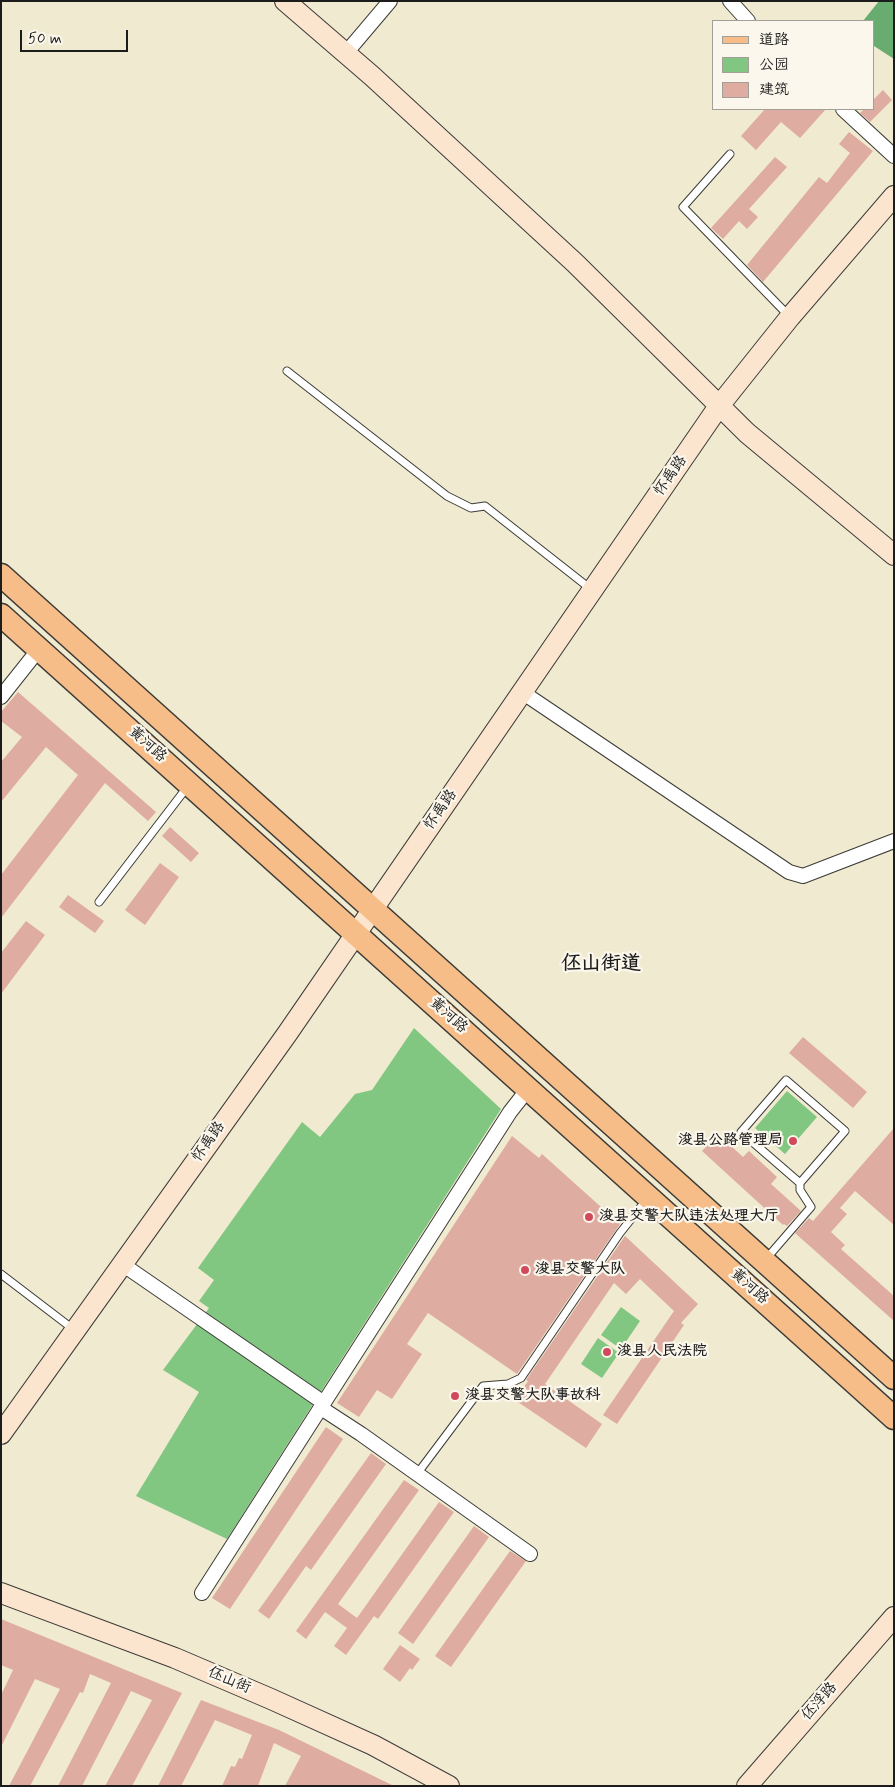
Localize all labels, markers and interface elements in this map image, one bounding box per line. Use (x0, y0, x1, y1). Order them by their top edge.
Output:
scale bar (22, 20, 130, 52)
legend (712, 20, 875, 110)
text: 50 m (28, 29, 62, 49)
text: 道路 (759, 30, 789, 50)
text: 公园 (759, 55, 789, 75)
text: 建筑 (759, 80, 789, 100)
street label: 怀禹路 (651, 452, 691, 500)
street label: 黄河路 (124, 723, 170, 767)
street label: 怀禹路 (421, 786, 461, 834)
district label: 伾山街道 (561, 953, 641, 977)
street label: 黄河路 (425, 994, 471, 1038)
street label: 怀禹路 (189, 1118, 229, 1166)
place label: 浚县公路管理局 (678, 1132, 783, 1150)
marker: 浚县公路管理局 (787, 1135, 799, 1147)
place label: 浚县交警大队违法处理大厅 (599, 1208, 779, 1226)
marker: 浚县交警大队违法处理大厅 (583, 1211, 595, 1223)
place label: 浚县交警大队 (535, 1261, 625, 1279)
marker: 浚县交警大队 (519, 1264, 531, 1276)
street label: 黄河路 (726, 1265, 772, 1309)
place label: 浚县人民法院 (617, 1343, 707, 1361)
marker: 浚县人民法院 (601, 1346, 613, 1358)
place label: 浚县交警大队事故科 (465, 1387, 600, 1405)
marker: 浚县交警大队事故科 (449, 1390, 461, 1402)
street label: 伾山街 (205, 1664, 253, 1698)
street label: 伾浮路 (798, 1679, 842, 1725)

